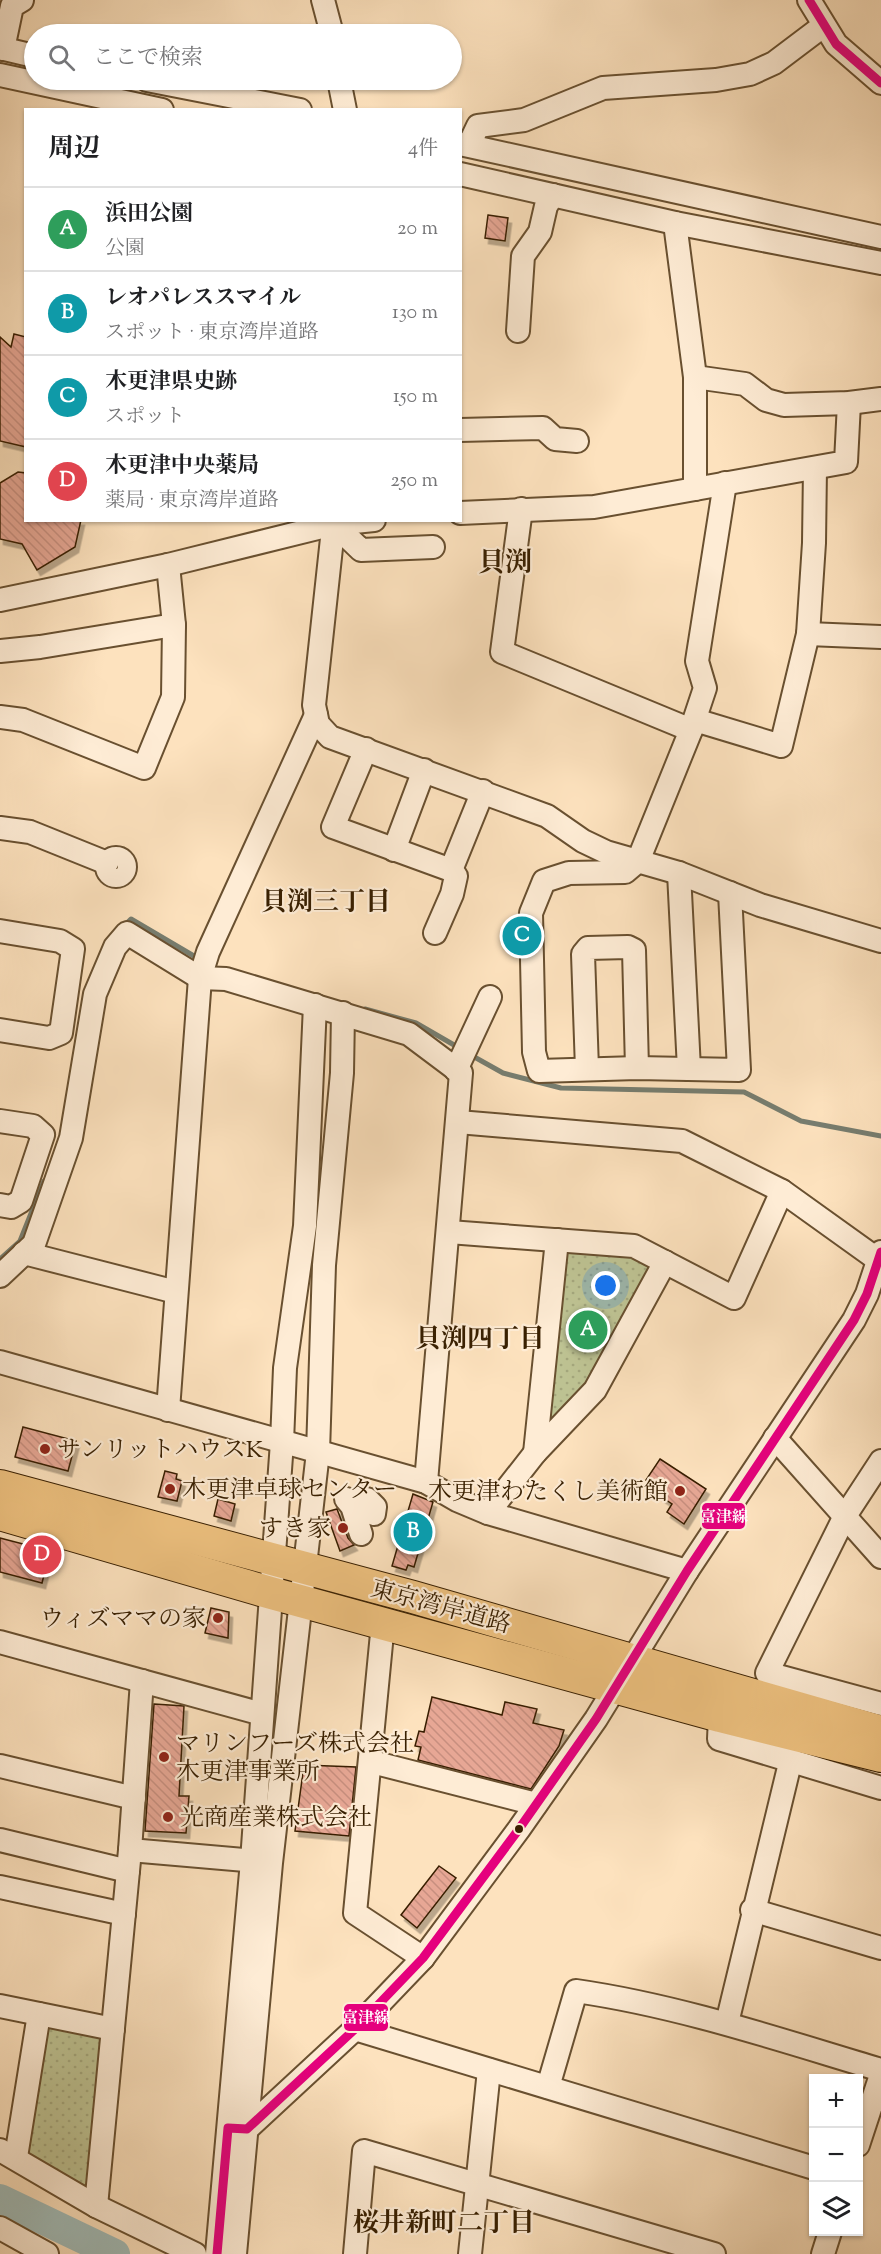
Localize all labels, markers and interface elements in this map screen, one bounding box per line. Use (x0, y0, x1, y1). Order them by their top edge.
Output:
search box (24, 24, 462, 90)
icon: search (45, 41, 78, 74)
text: ここで検索 (93, 43, 203, 75)
text: 周辺 (48, 131, 100, 168)
text: 4件 (408, 135, 438, 164)
text: 浜田公園 (105, 199, 193, 231)
text: A (59, 215, 76, 244)
text: 20 m (397, 215, 438, 244)
text: 公園 (105, 235, 145, 264)
text: レオパレススマイル (105, 283, 301, 315)
text: B (61, 299, 74, 328)
text: 130 m (392, 299, 438, 328)
text: スポット · 東京湾岸道路 (105, 319, 319, 348)
text: 木更津県史跡 (105, 367, 237, 399)
text: C (59, 383, 76, 412)
text: 150 m (393, 383, 438, 412)
text: スポット (105, 403, 185, 432)
text: 木更津中央薬局 (105, 451, 259, 483)
text: D (60, 467, 75, 496)
text: 250 m (390, 467, 438, 496)
text: 薬局 · 東京湾岸道路 (105, 487, 279, 516)
district label: 貝渕 (478, 545, 532, 584)
district label: 貝渕三丁目 (261, 885, 391, 922)
pin: C (502, 914, 542, 958)
your location (591, 1271, 620, 1300)
pin: A (568, 1308, 608, 1352)
district label: 貝渕四丁目 (415, 1322, 545, 1359)
place label: サンリットハウスK (57, 1434, 263, 1468)
marker: サンリットハウスK (38, 1442, 52, 1456)
place label: 木更津卓球センター (182, 1474, 397, 1508)
place label: 木更津わたくし美術館 (428, 1476, 668, 1510)
marker: 木更津卓球センター (163, 1482, 177, 1496)
marker: 木更津わたくし美術館 (673, 1484, 687, 1498)
line badge: 富津線 (701, 1502, 746, 1530)
text: 富津線 (700, 1507, 748, 1530)
pin: B (394, 1510, 432, 1555)
place label: すき家 (259, 1513, 331, 1547)
marker: すき家 (336, 1521, 350, 1535)
pin: D (22, 1532, 62, 1578)
street label: 東京湾岸道路 (367, 1573, 514, 1643)
place label: ウィズママの家 (40, 1603, 206, 1637)
marker: ウィズママの家 (211, 1611, 225, 1625)
place label: マリンフーズ株式会社 木更津事業所 (176, 1728, 414, 1790)
marker: マリンフーズ株式会社 木更津事業所 (157, 1750, 171, 1764)
place label: 光商産業株式会社 (180, 1802, 372, 1836)
marker: 光商産業株式会社 (161, 1810, 175, 1824)
unlabelled marker (513, 1823, 525, 1835)
line badge: 富津線 (343, 2003, 389, 2032)
text: 富津線 (342, 2008, 390, 2031)
map controls (809, 2074, 863, 2236)
button: + (809, 2074, 863, 2128)
button: − (809, 2128, 863, 2182)
button: layers (809, 2182, 863, 2236)
district label: 桜井新町二丁目 (353, 2206, 535, 2243)

